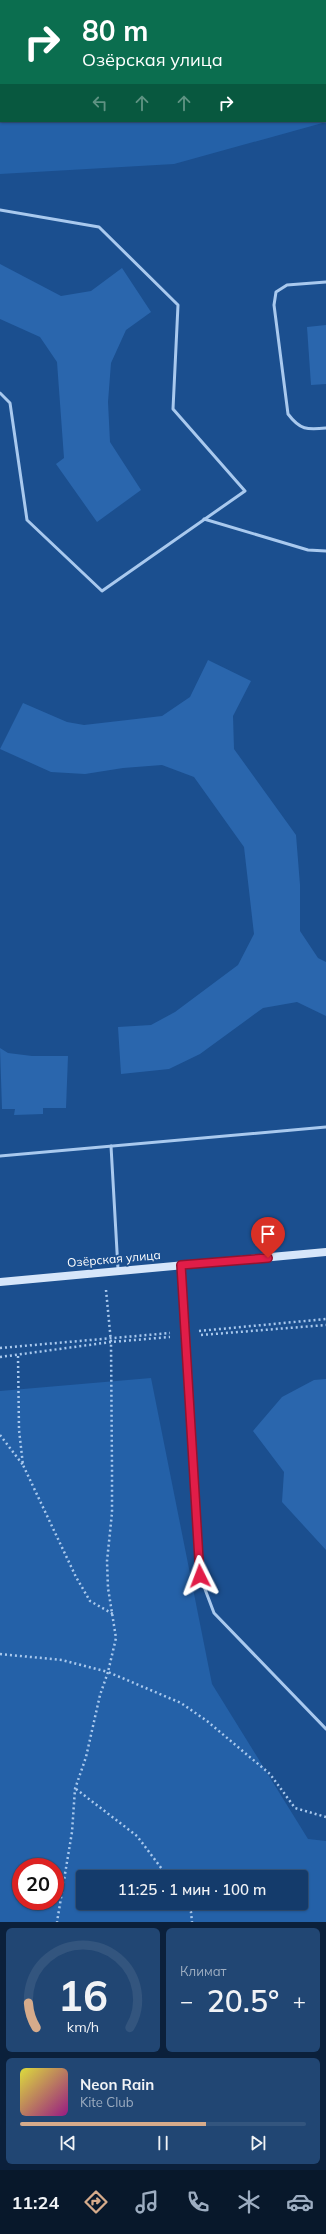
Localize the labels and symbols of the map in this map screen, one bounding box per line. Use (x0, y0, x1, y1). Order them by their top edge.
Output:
pin (251, 1217, 285, 1258)
street label: Озёрская улица (67, 1247, 161, 1270)
position arrow (179, 1555, 221, 1597)
speed limit sign: 20 (12, 1858, 64, 1910)

